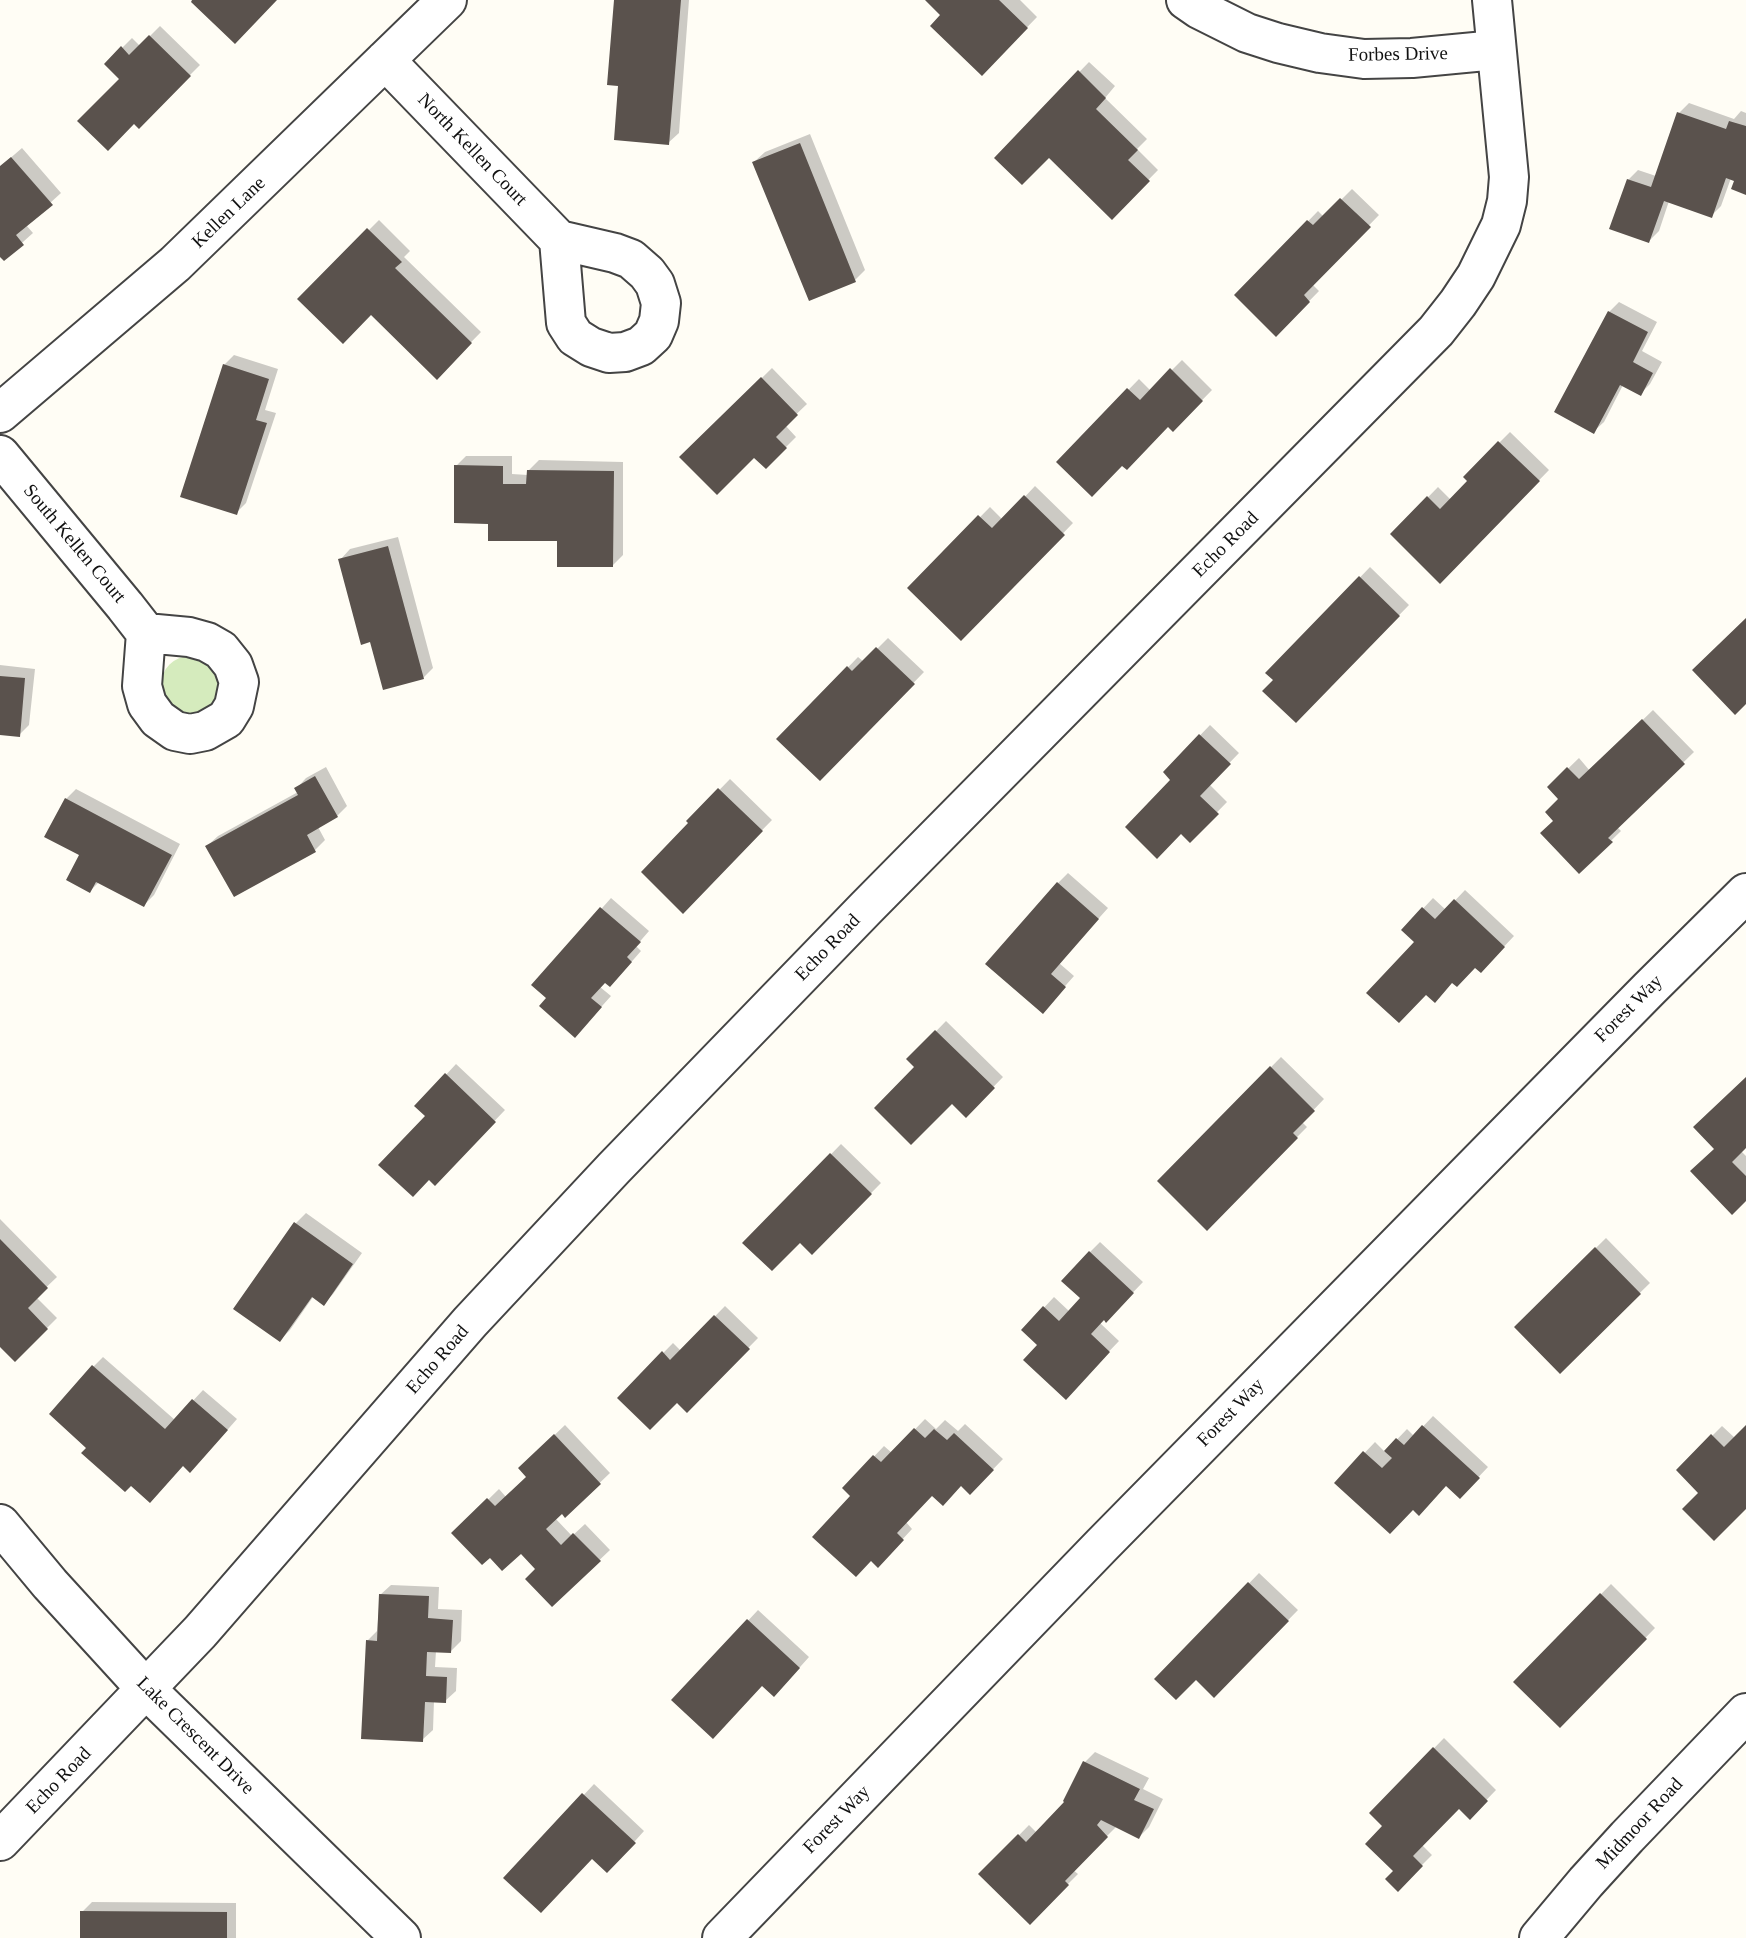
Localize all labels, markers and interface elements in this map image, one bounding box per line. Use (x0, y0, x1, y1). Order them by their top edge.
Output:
street label: Forbes Drive (1348, 43, 1448, 67)
street label: North Kellen Court (412, 89, 532, 211)
street label: Kellen Lane (187, 172, 271, 254)
street label: South Kellen Court (18, 480, 130, 608)
street label: Echo Road (1188, 507, 1264, 583)
street label: Echo Road (791, 910, 865, 986)
street label: Forest Way (1590, 970, 1668, 1048)
street label: Echo Road (402, 1321, 474, 1399)
street label: Forest Way (1193, 1374, 1269, 1452)
street label: Lake Crescent Drive (131, 1672, 259, 1800)
street label: Echo Road (22, 1743, 96, 1819)
street label: Midmoor Road (1592, 1774, 1688, 1874)
street label: Forest Way (799, 1781, 875, 1859)

